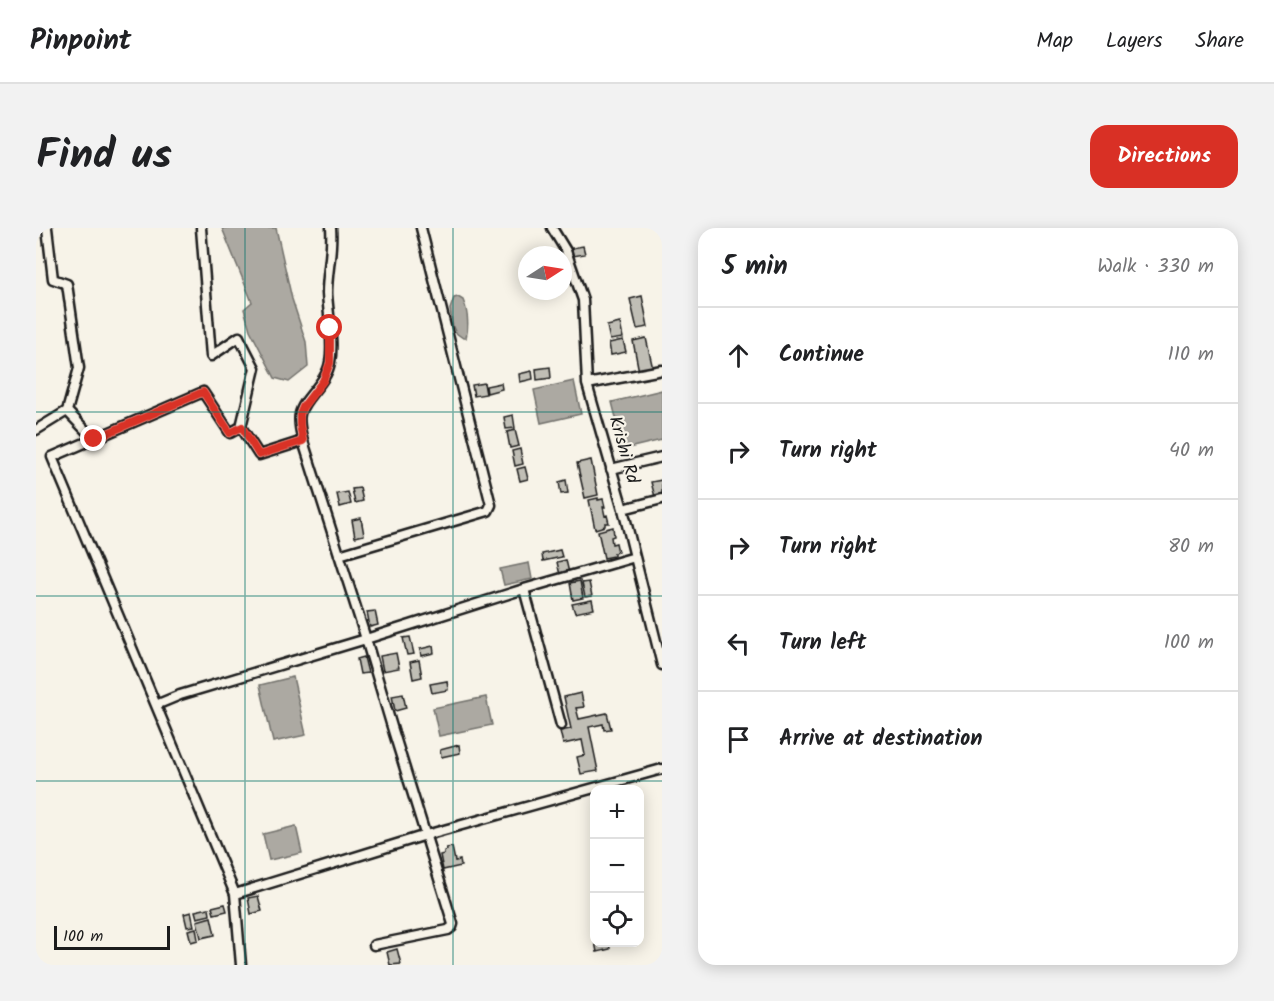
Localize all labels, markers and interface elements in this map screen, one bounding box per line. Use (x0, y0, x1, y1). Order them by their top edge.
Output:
text: Pinpoint (30, 19, 131, 64)
text: Map (1036, 25, 1073, 58)
text: Layers (1106, 25, 1162, 58)
text: Share (1195, 25, 1244, 58)
text: Find us (36, 123, 172, 190)
button: Directions (1090, 125, 1238, 188)
north arrow (518, 246, 572, 300)
text: 5 min (722, 246, 788, 288)
text: Walk · 330 m (1097, 251, 1214, 283)
route start (316, 314, 342, 340)
text: Continue (779, 338, 864, 373)
icon: ahead (722, 339, 755, 372)
text: 110 m (1168, 339, 1214, 371)
street label: Krishi Rd (600, 413, 647, 488)
route end (80, 425, 106, 451)
text: Turn right (779, 434, 877, 469)
icon: right (722, 435, 755, 468)
text: 40 m (1169, 435, 1214, 467)
text: Turn right (779, 530, 877, 565)
icon: right (722, 531, 755, 564)
text: 80 m (1168, 531, 1214, 563)
text: Turn left (779, 626, 866, 661)
icon: left (722, 627, 755, 660)
text: 100 m (1164, 627, 1214, 659)
text: Arrive at destination (779, 722, 982, 757)
icon: arrive (722, 723, 755, 756)
map controls (590, 785, 644, 947)
button: + (590, 785, 644, 839)
button: − (590, 839, 644, 893)
button: locate (590, 893, 644, 947)
scale bar (54, 923, 170, 950)
text: 100 m (63, 924, 103, 949)

